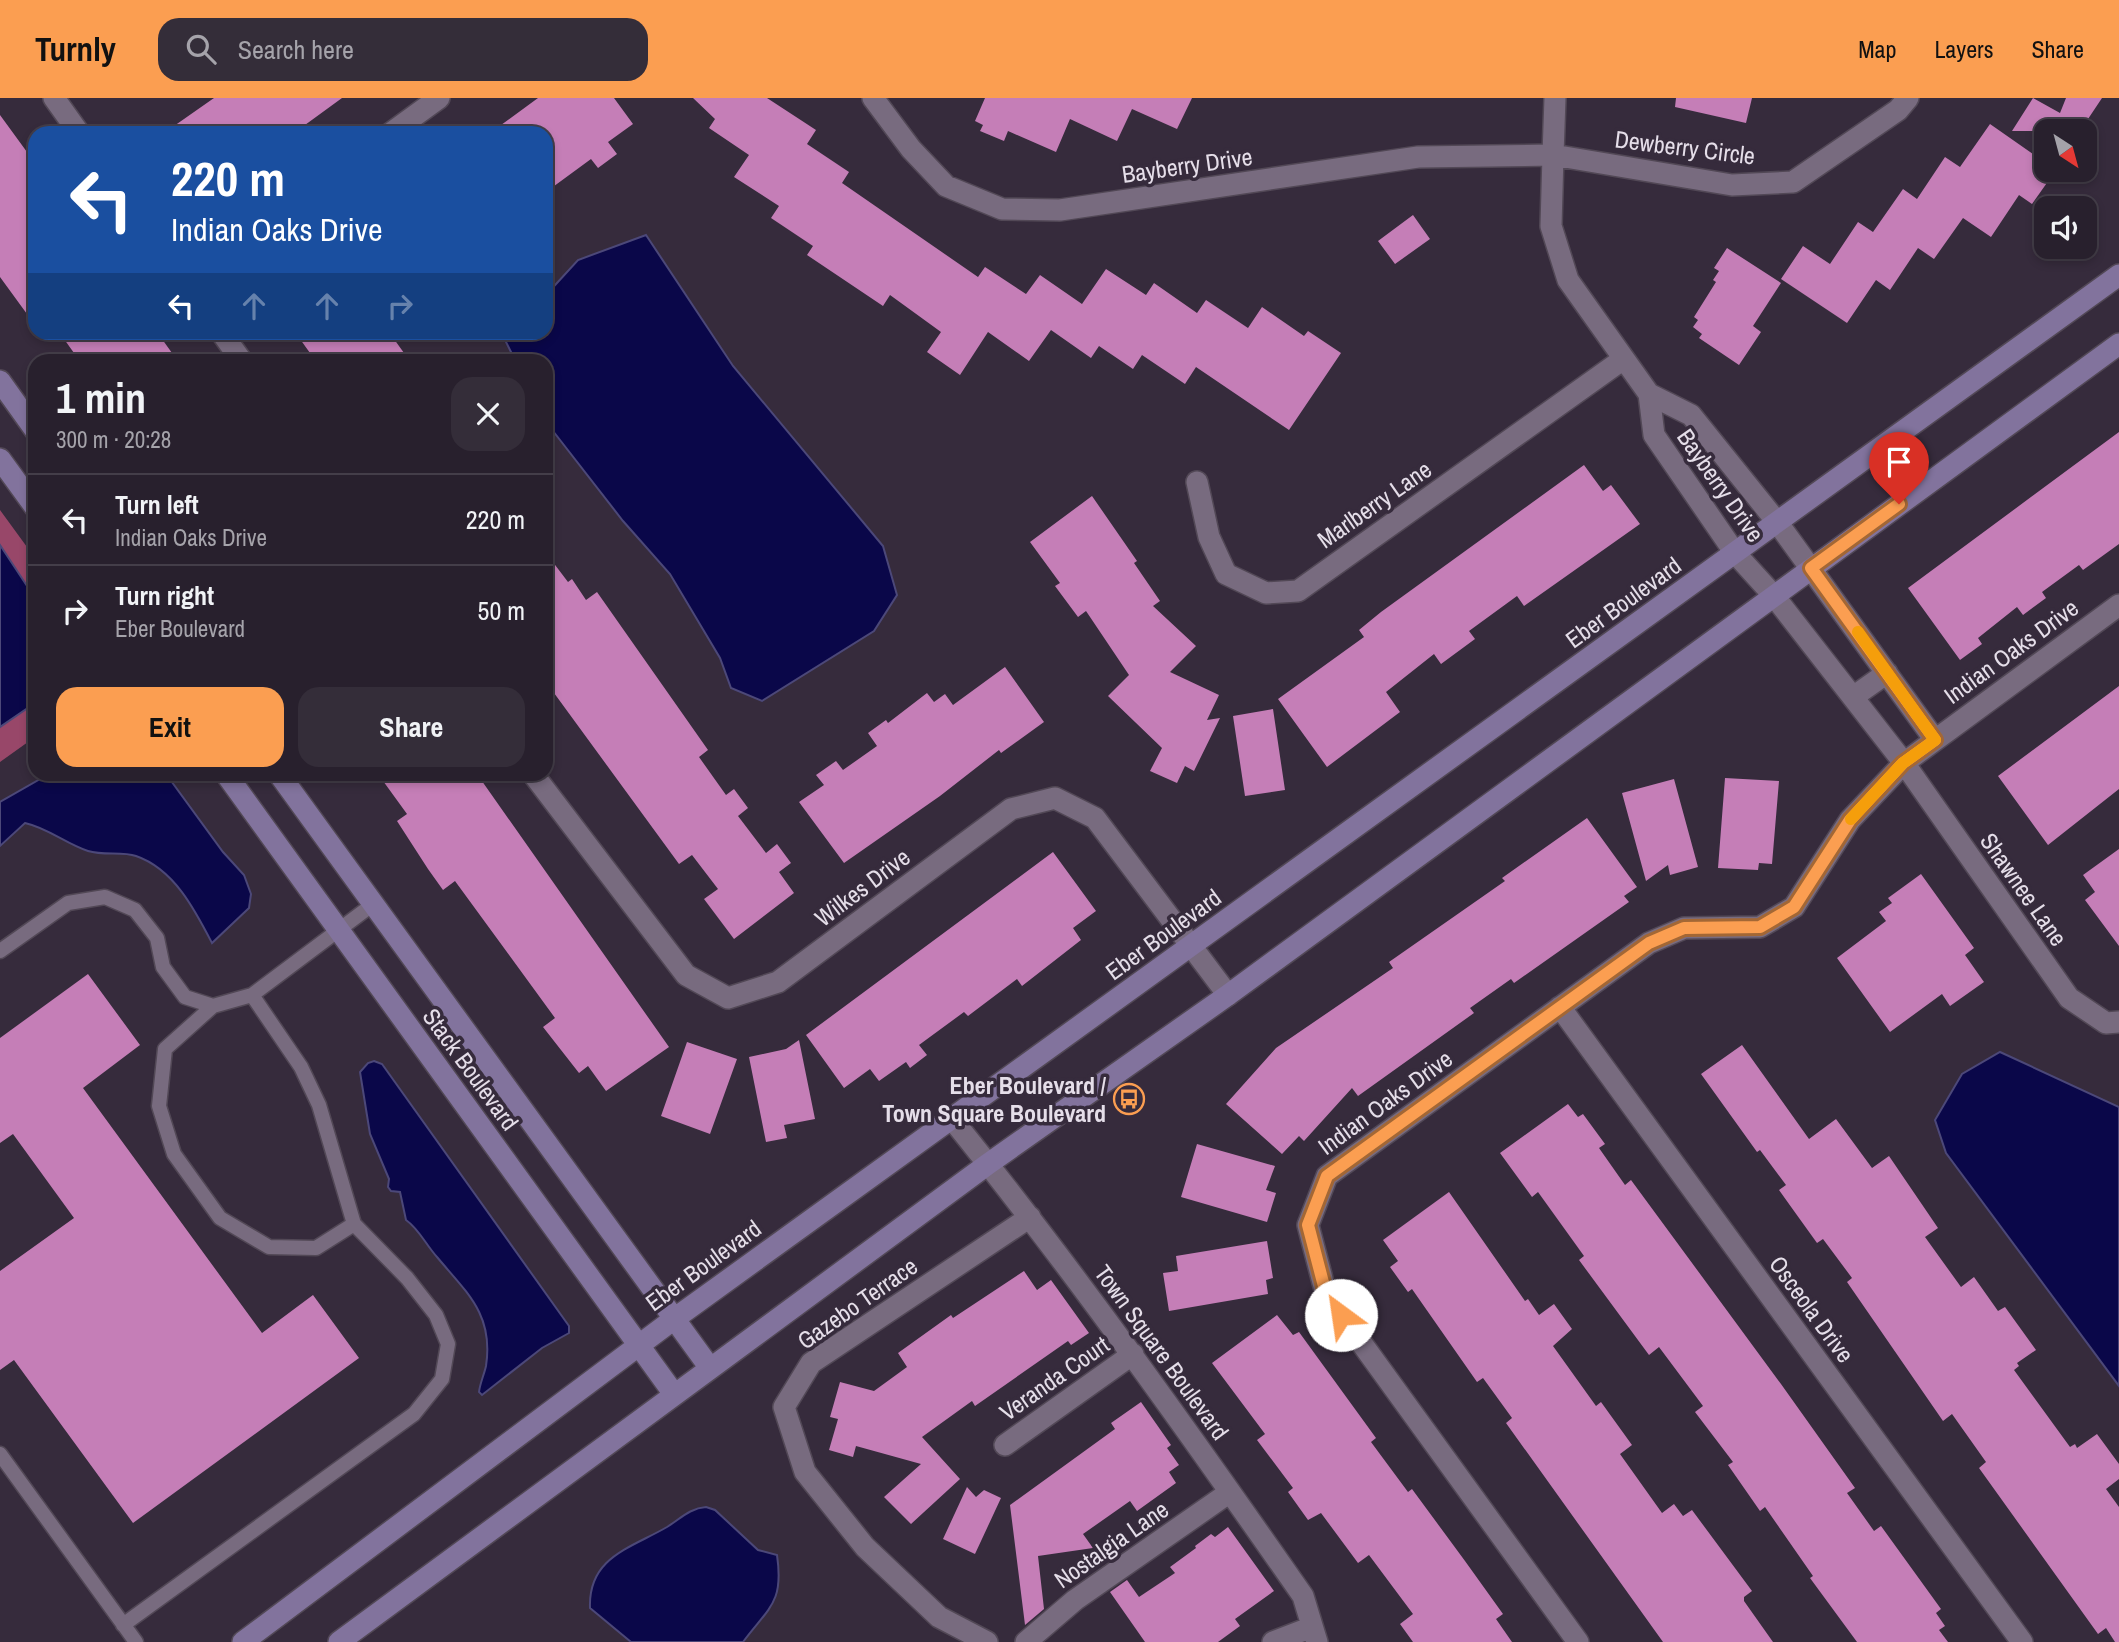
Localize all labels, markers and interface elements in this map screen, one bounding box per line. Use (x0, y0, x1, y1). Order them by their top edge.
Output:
search box (158, 18, 648, 81)
text: Turnly (35, 27, 116, 71)
icon: search (182, 30, 220, 68)
text: Search here (238, 32, 354, 67)
text: Map (1858, 33, 1896, 65)
text: Layers (1934, 33, 1993, 65)
text: Share (2031, 33, 2084, 65)
north arrow (2034, 119, 2096, 182)
map controls (2034, 119, 2097, 259)
street label: Dewberry Circle (1613, 123, 1757, 171)
street label: Bayberry Drive (1120, 140, 1254, 190)
text: 220 m (171, 145, 285, 211)
icon: left (56, 154, 147, 245)
button: sound (2034, 196, 2097, 259)
text: Indian Oaks Drive (171, 208, 383, 251)
icon: left (162, 287, 200, 325)
icon: ahead (235, 287, 273, 325)
icon: ahead (308, 287, 346, 325)
icon: right (381, 287, 419, 325)
text: 1 min (56, 370, 146, 426)
button: close (451, 377, 525, 451)
street label: Bayberry Drive (1670, 422, 1772, 548)
text: 300 m · 20:28 (56, 424, 171, 455)
pin (1869, 432, 1929, 504)
icon: arrive (1880, 443, 1918, 481)
street label: Marlberry Lane (1311, 453, 1437, 555)
text: Turn left (115, 487, 199, 522)
icon: left (56, 501, 94, 539)
text: 220 m (466, 502, 525, 537)
text: Indian Oaks Drive (115, 522, 267, 553)
street label: Eber Boulevard (1559, 549, 1687, 655)
text: Turn right (115, 578, 214, 613)
street label: Indian Oaks Drive (1937, 591, 2085, 711)
icon: right (56, 592, 94, 630)
text: 50 m (478, 593, 525, 628)
text: Eber Boulevard (115, 613, 245, 644)
button: Exit (56, 687, 284, 767)
button: Share (298, 687, 525, 767)
street label: Shawnee Lane (1973, 826, 2075, 952)
street label: Wilkes Drive (808, 841, 916, 933)
street label: Eber Boulevard (1099, 881, 1227, 987)
street label: Stack Boulevard (416, 1002, 526, 1136)
street label: Indian Oaks Drive (1311, 1042, 1459, 1162)
place label: Eber Boulevard / Town Square Boulevard (882, 1069, 1107, 1129)
bus stop icon: Eber Boulevard / Town Square Boulevard (1112, 1082, 1146, 1116)
street label: Eber Boulevard (639, 1212, 767, 1318)
street label: Osceola Drive (1762, 1249, 1862, 1369)
street label: Gazebo Terrace (791, 1250, 923, 1356)
street label: Town Square Boulevard (1088, 1258, 1236, 1446)
position arrow (1304, 1278, 1378, 1352)
street label: Veranda Court (993, 1328, 1116, 1428)
street label: Nostalgia Lane (1048, 1493, 1174, 1595)

